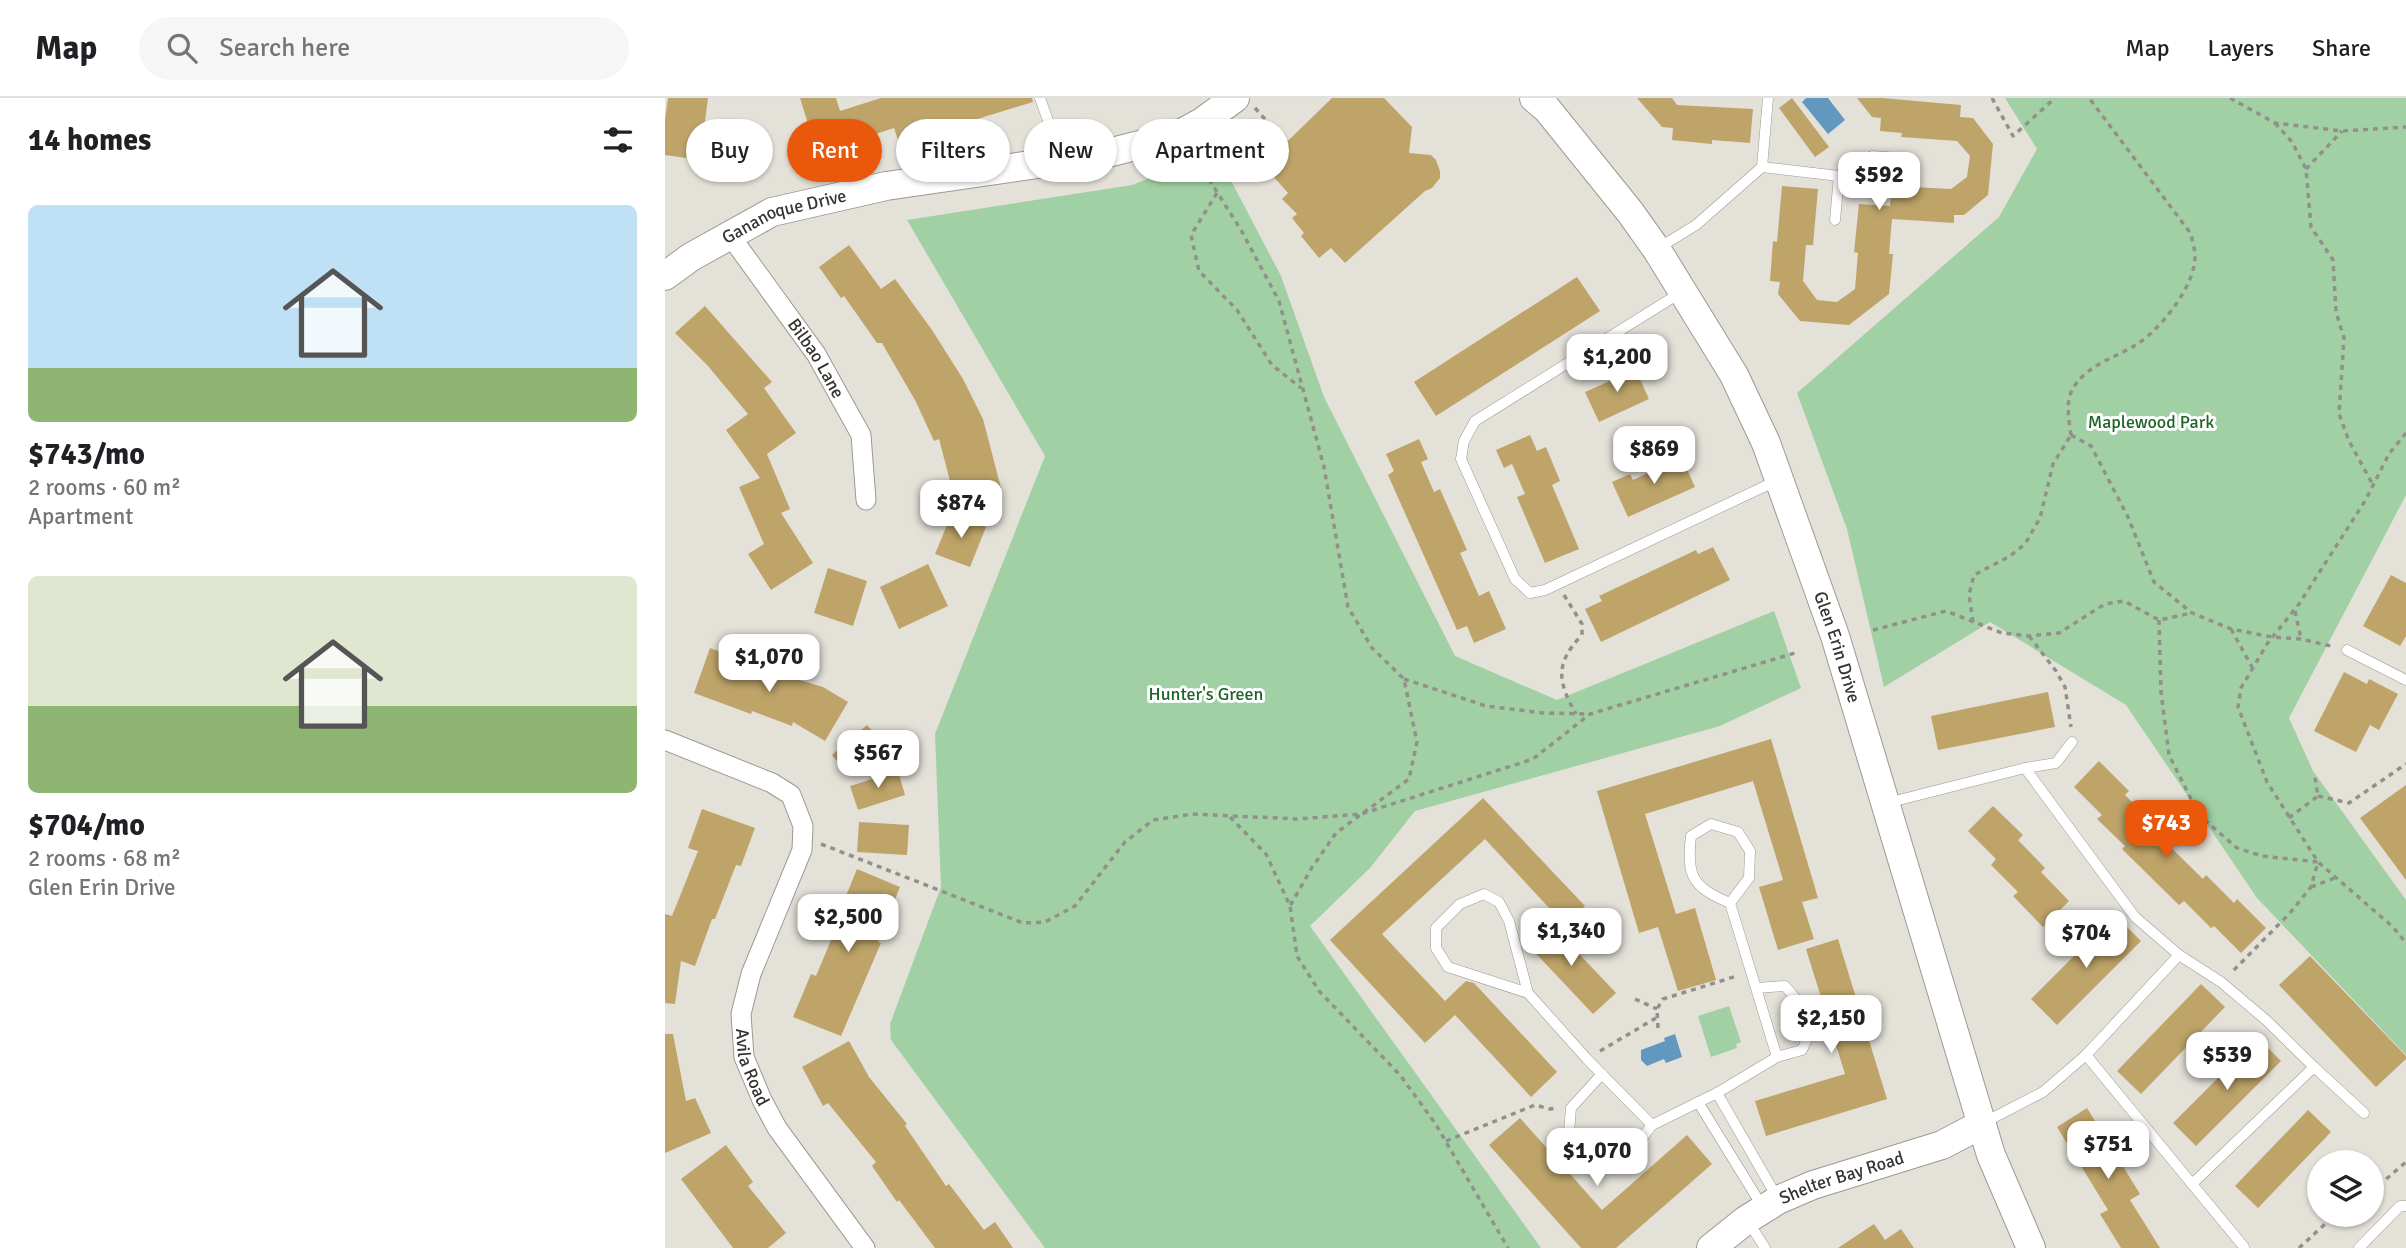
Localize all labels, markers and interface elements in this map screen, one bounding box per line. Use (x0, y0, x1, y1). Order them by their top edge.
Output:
search box (139, 17, 629, 80)
text: Map (35, 28, 97, 69)
icon: search (163, 29, 201, 67)
text: Search here (219, 32, 350, 64)
text: Map (2125, 33, 2170, 63)
text: Layers (2208, 33, 2274, 63)
text: Share (2312, 33, 2371, 63)
chip: Buy (686, 119, 773, 182)
chip: Rent (787, 119, 882, 182)
chip: Filters (896, 119, 1010, 182)
chip: New (1024, 119, 1117, 182)
chip: Apartment (1131, 119, 1289, 182)
icon: filters (599, 121, 637, 159)
text: 14 homes (28, 122, 151, 159)
pin: $592 (1838, 152, 1920, 212)
text: $592 (1854, 160, 1904, 189)
street label: Gananoque Drive (718, 184, 848, 249)
icon: home (270, 250, 396, 376)
street label: Bilbao Lane (783, 314, 849, 402)
pin: $1,200 (1560, 334, 1674, 394)
text: $1,200 (1583, 342, 1651, 371)
park label: Maplewood Park (2088, 411, 2214, 433)
pin: $869 (1613, 426, 1695, 486)
text: $869 (1629, 434, 1679, 463)
text: $743/mo (28, 436, 145, 473)
text: 2 rooms · 60 m² (28, 473, 181, 502)
pin: $874 (920, 480, 1002, 540)
text: $874 (936, 488, 986, 517)
text: Apartment (28, 502, 133, 531)
street label: Glen Erin Drive (1809, 588, 1865, 705)
icon: home (270, 621, 396, 747)
pin: $1,070 (712, 634, 826, 694)
text: $1,070 (735, 642, 803, 671)
park label: Hunter's Green (1149, 683, 1263, 705)
pin: $567 (837, 730, 919, 790)
text: $567 (853, 738, 903, 767)
pin: $743 (2125, 800, 2207, 860)
text: $704/mo (28, 807, 145, 844)
text: $743 (2141, 808, 2191, 837)
text: 2 rooms · 68 m² (28, 844, 181, 873)
text: Glen Erin Drive (28, 873, 176, 902)
pin: $2,500 (791, 894, 905, 954)
text: $2,500 (814, 902, 882, 931)
pin: $1,340 (1514, 908, 1628, 968)
pin: $704 (2045, 910, 2127, 970)
text: $1,340 (1537, 916, 1605, 945)
text: $704 (2061, 918, 2111, 947)
pin: $2,150 (1774, 996, 1888, 1055)
text: $2,150 (1797, 1003, 1865, 1032)
street label: Avila Road (731, 1028, 774, 1110)
pin: $539 (2186, 1032, 2268, 1092)
text: $539 (2202, 1040, 2252, 1069)
pin: $751 (2067, 1122, 2149, 1181)
pin: $1,070 (1540, 1128, 1654, 1188)
text: $751 (2083, 1129, 2133, 1158)
text: $1,070 (1563, 1136, 1631, 1165)
street label: Shelter Bay Road (1776, 1146, 1907, 1209)
map controls (2307, 1150, 2384, 1227)
button: layers (2307, 1150, 2384, 1227)

